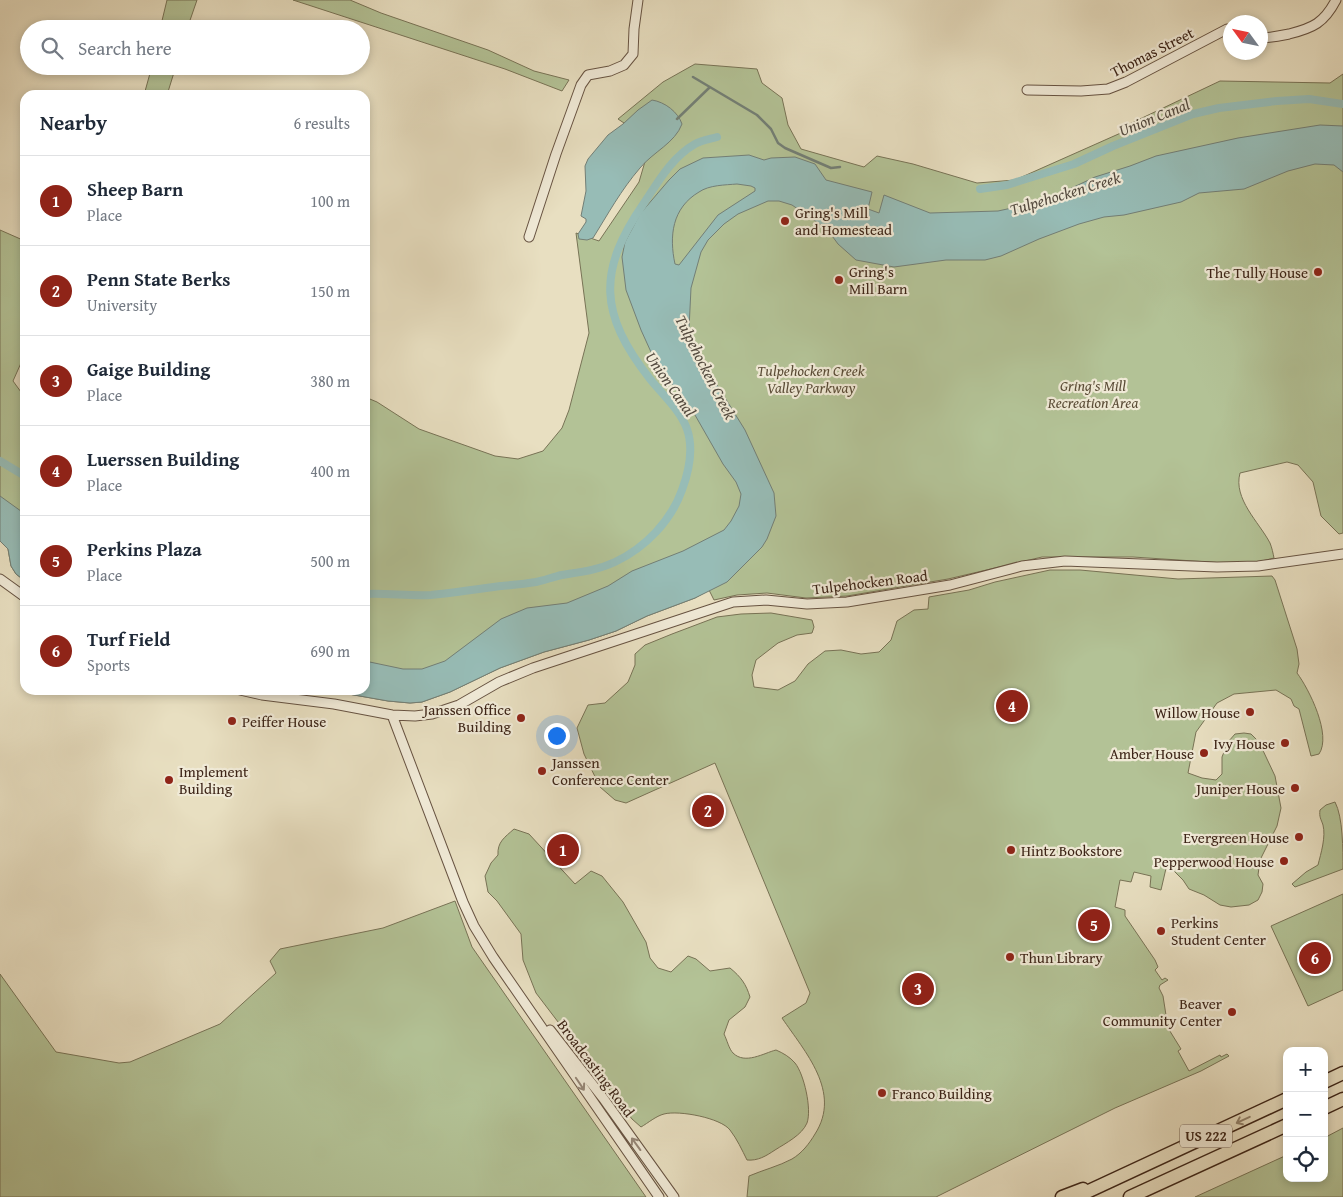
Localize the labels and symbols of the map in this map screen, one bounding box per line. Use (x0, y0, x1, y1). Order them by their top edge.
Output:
north arrow (1223, 15, 1268, 60)
street label: Thomas Street (1107, 22, 1198, 82)
water label: Union Canal (1115, 92, 1193, 142)
water label: Tulpehocken Creek (1007, 165, 1124, 221)
place label: Gring's Mill and Homestead (795, 202, 892, 240)
marker: Gring's Mill and Homestead (779, 215, 791, 227)
place label: Gring's Mill Barn (849, 261, 908, 299)
place label: The Tully House (1206, 262, 1308, 283)
marker: The Tully House (1312, 266, 1324, 278)
marker: Gring's Mill Barn (833, 274, 845, 286)
water label: Tulpehocken Creek (669, 311, 743, 424)
water label: Union Canal (640, 347, 702, 422)
park label: Tulpehocken Creek Valley Parkway (757, 360, 865, 398)
park label: Gring's Mill Recreation Area (1047, 375, 1138, 413)
street label: Tulpehocken Road (811, 565, 929, 599)
pin: 4 (996, 687, 1028, 725)
place label: Janssen Office Building (421, 699, 512, 737)
place label: Willow House (1155, 702, 1240, 723)
marker: Willow House (1244, 706, 1256, 718)
place label: Peiffer House (242, 711, 326, 732)
marker: Janssen Office Building (515, 712, 527, 724)
marker: Peiffer House (226, 715, 238, 727)
your location (544, 723, 570, 749)
place label: Ivy House (1213, 733, 1275, 754)
marker: Ivy House (1279, 737, 1291, 749)
place label: Amber House (1110, 743, 1194, 764)
marker: Amber House (1198, 747, 1210, 759)
place label: Janssen Conference Center (550, 752, 669, 790)
place label: Implement Building (179, 761, 249, 799)
marker: Janssen Conference Center (536, 765, 548, 777)
marker: Implement Building (163, 774, 175, 786)
place label: Juniper House (1194, 778, 1285, 799)
marker: Juniper House (1289, 782, 1301, 794)
pin: 2 (692, 792, 724, 830)
place label: Evergreen House (1183, 827, 1289, 848)
pin: 1 (547, 831, 579, 869)
marker: Evergreen House (1293, 831, 1305, 843)
place label: Hintz Bookstore (1021, 840, 1122, 861)
marker: Hintz Bookstore (1005, 844, 1017, 856)
place label: Pepperwood House (1154, 851, 1274, 872)
marker: Pepperwood House (1278, 855, 1290, 867)
pin: 5 (1078, 906, 1110, 944)
place label: Perkins Student Center (1171, 912, 1266, 950)
marker: Perkins Student Center (1155, 925, 1167, 937)
pin: 6 (1299, 939, 1331, 977)
place label: Thun Library (1020, 947, 1103, 968)
marker: Thun Library (1004, 951, 1016, 963)
pin: 3 (902, 970, 934, 1008)
place label: Beaver Community Center (1103, 993, 1222, 1031)
marker: Beaver Community Center (1226, 1006, 1238, 1018)
street label: Broadcasting Road (552, 1015, 640, 1121)
one-way arrow (575, 1076, 585, 1090)
place label: Franco Building (892, 1083, 992, 1104)
marker: Franco Building (876, 1087, 888, 1099)
one-way arrow (1235, 1115, 1250, 1125)
road number: US 222 (1180, 1124, 1232, 1148)
one-way arrow (631, 1137, 641, 1151)

